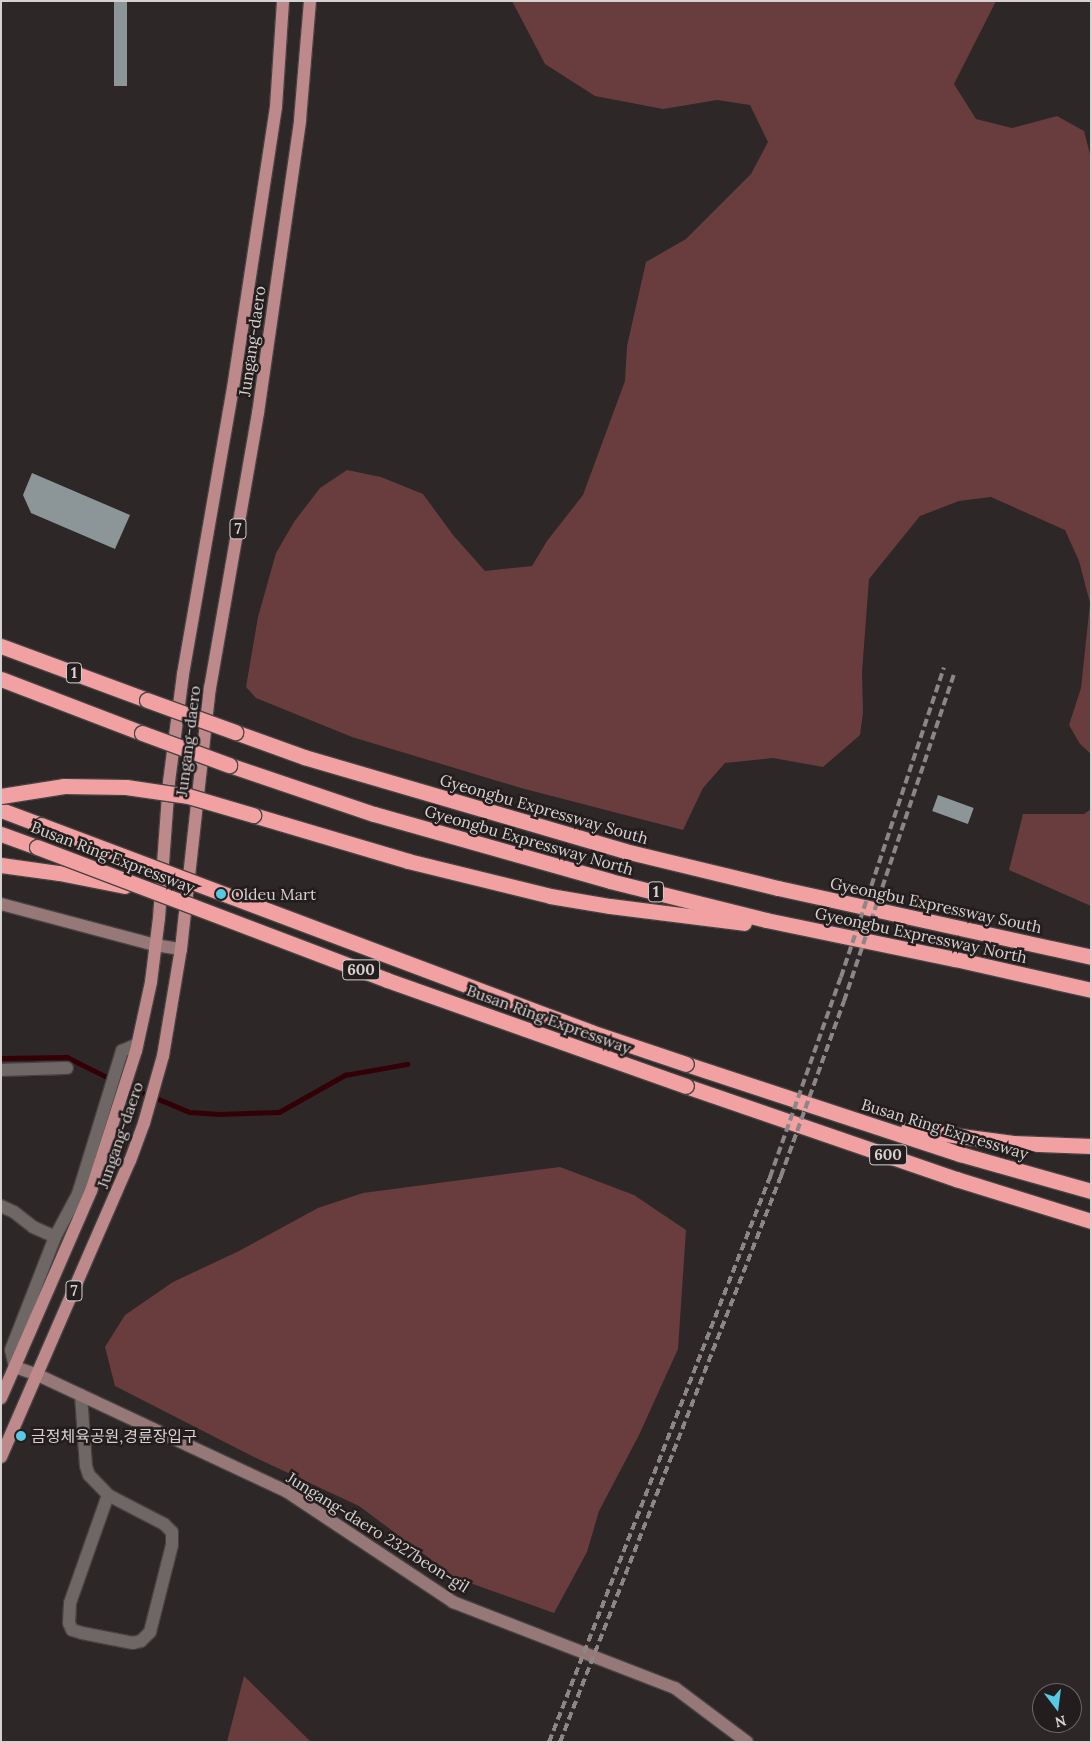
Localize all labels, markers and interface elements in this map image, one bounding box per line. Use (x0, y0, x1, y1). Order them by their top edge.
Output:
street label: Jungang-daero (235, 285, 269, 397)
road number: 7 (229, 516, 247, 542)
road number: 1 (65, 660, 83, 686)
street label: Jungang-daero (172, 685, 204, 797)
street label: Gyeongbu Expressway South (438, 770, 650, 848)
street label: Gyeongbu Expressway North (422, 801, 636, 879)
street label: Busan Ring Expressway (28, 817, 198, 897)
street label: Gyeongbu Expressway South (828, 873, 1044, 937)
road number: 1 (647, 880, 665, 904)
place label: Oldeu Mart (231, 884, 316, 904)
marker: Oldeu Mart (215, 888, 227, 900)
street label: Gyeongbu Expressway North (813, 903, 1029, 967)
road number: 600 (341, 958, 381, 982)
street label: Busan Ring Expressway (464, 980, 634, 1058)
street label: Jungang-daero (93, 1079, 147, 1191)
street label: Busan Ring Expressway (859, 1094, 1031, 1164)
road number: 600 (868, 1142, 908, 1168)
road number: 7 (65, 1278, 83, 1304)
place label: 금정체육공원,경륜장입구 (31, 1426, 197, 1446)
marker: 금정체육공원,경륜장입구 (15, 1430, 27, 1442)
street label: Jungang-daero 2327beon-gil (283, 1468, 473, 1596)
north arrow (1032, 1683, 1082, 1733)
text: N (1053, 1711, 1068, 1732)

